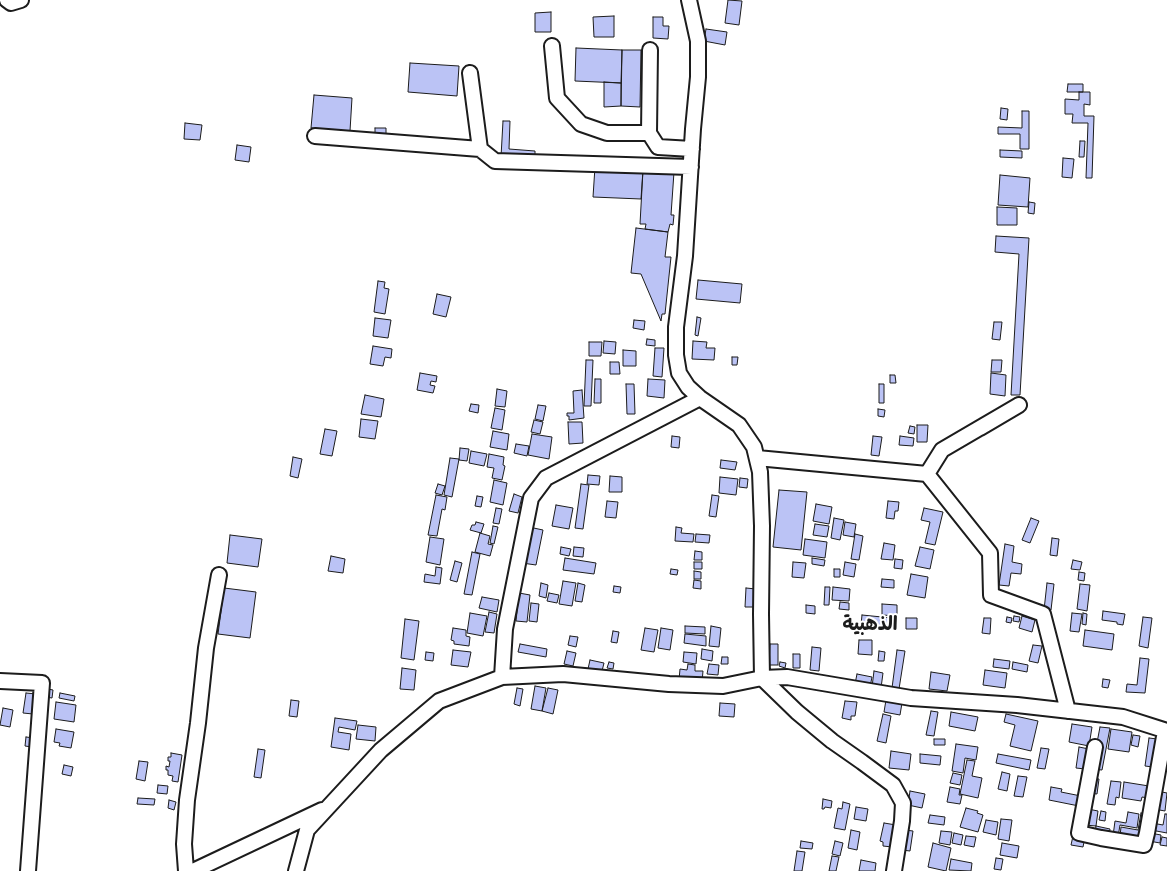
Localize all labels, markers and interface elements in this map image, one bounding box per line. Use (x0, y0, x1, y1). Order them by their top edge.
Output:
district label: الذهبية (842, 614, 898, 636)

